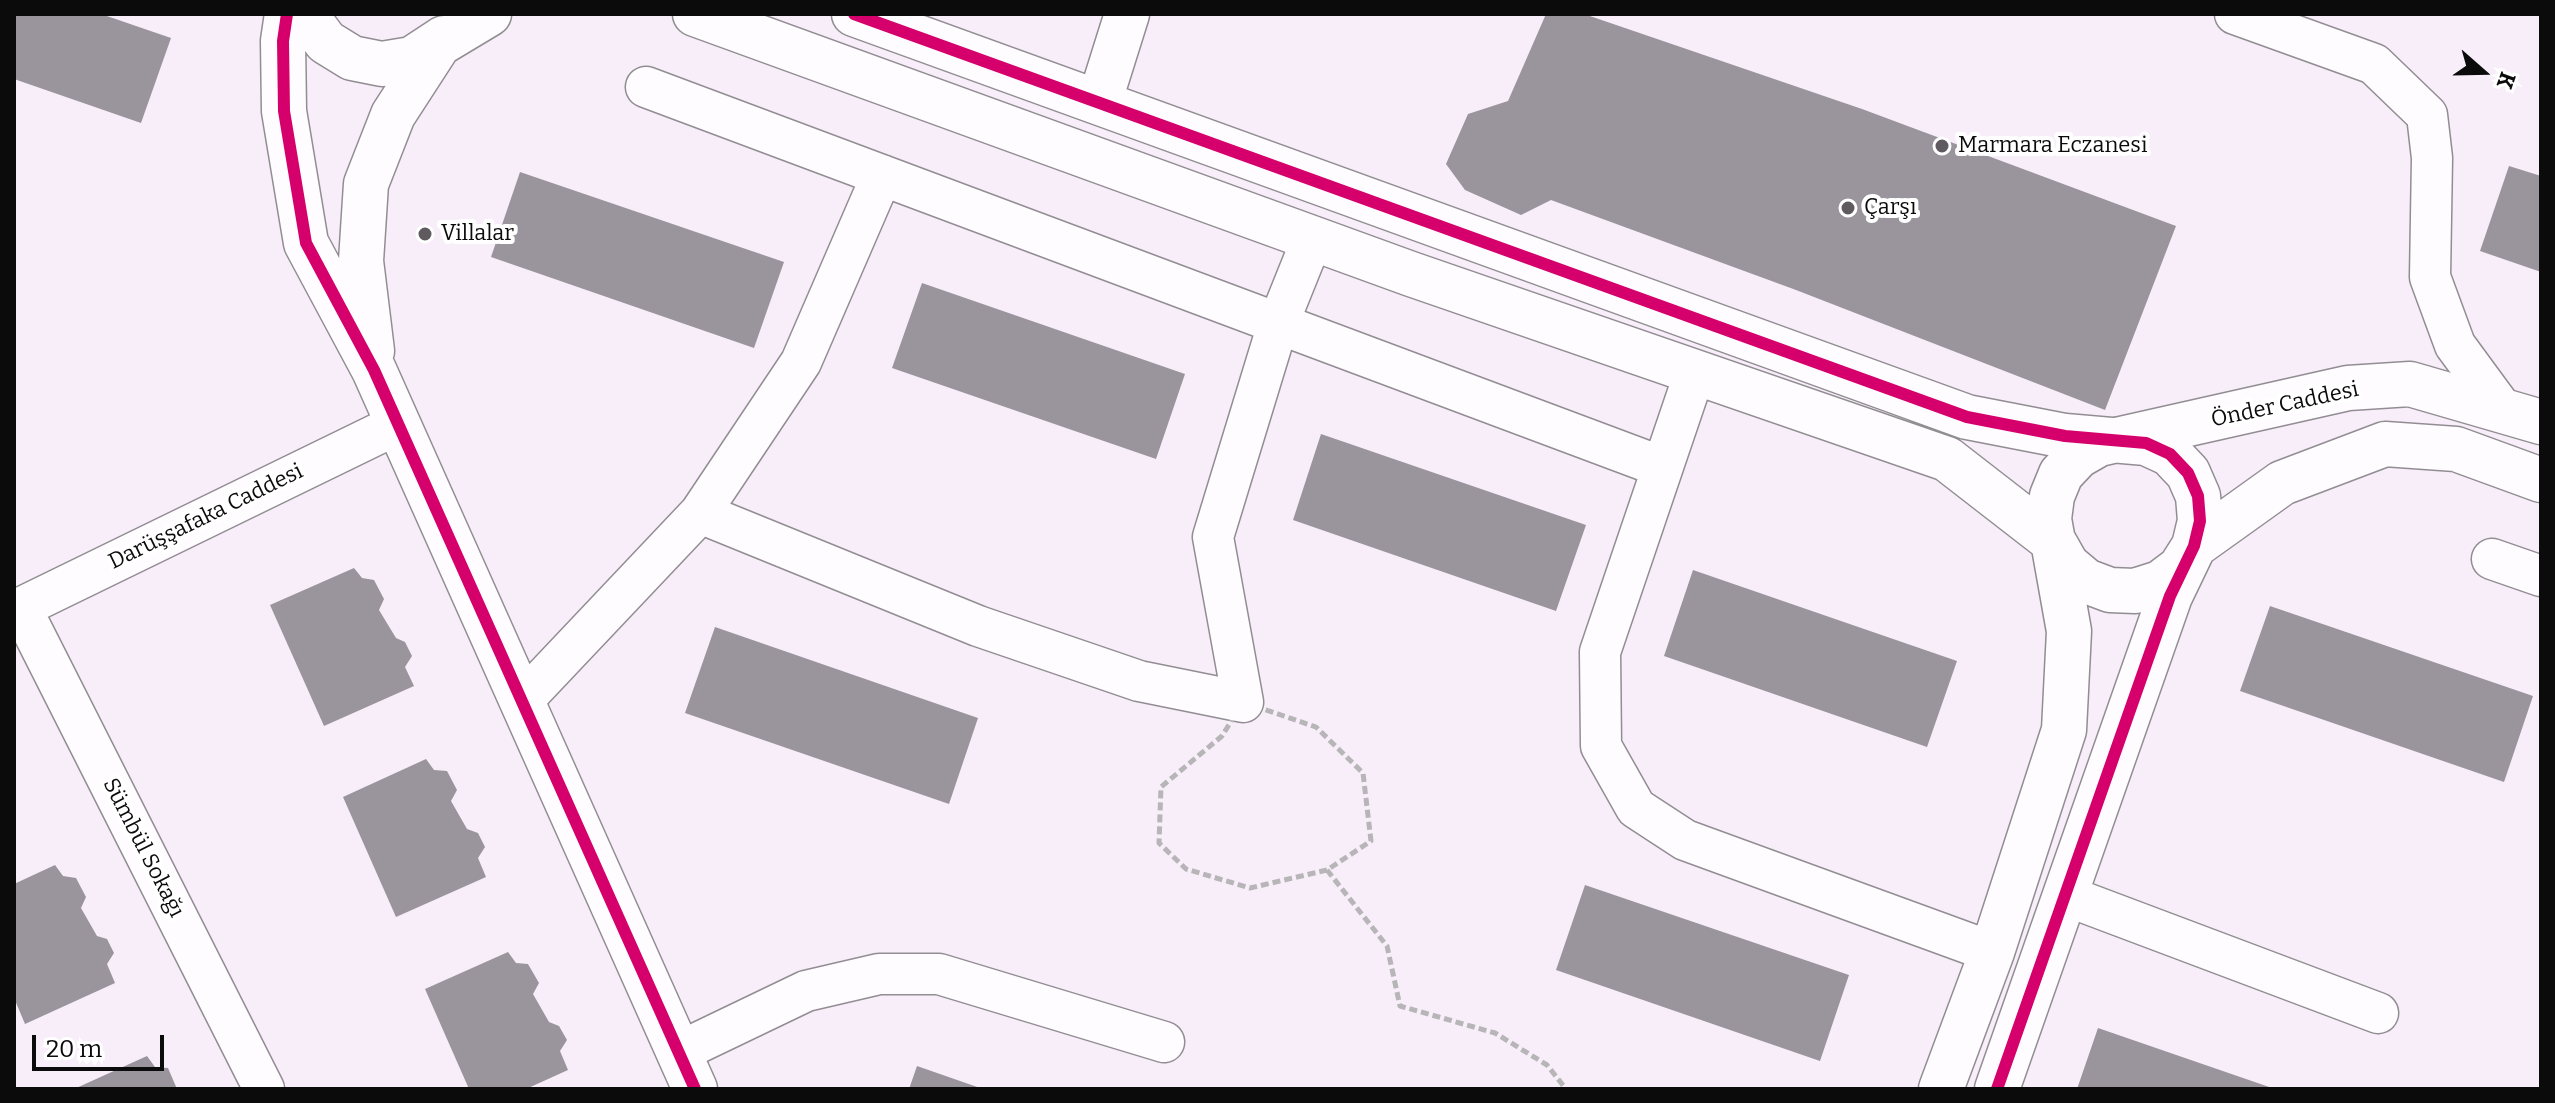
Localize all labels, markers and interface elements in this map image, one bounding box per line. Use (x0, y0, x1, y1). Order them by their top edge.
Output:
north arrow (2443, 32, 2523, 112)
text: K (2491, 68, 2521, 92)
place label: Marmara Eczanesi (1958, 133, 2147, 159)
marker: Marmara Eczanesi (1933, 137, 1951, 155)
place label: Çarşı (1864, 195, 1917, 221)
marker: Çarşı (1839, 199, 1857, 217)
place label: Villalar (441, 221, 514, 247)
marker: Villalar (416, 225, 434, 243)
street label: Önder Caddesi (2209, 376, 2361, 434)
street label: Darüşşafaka Caddesi (104, 458, 308, 576)
street label: Sümbül Sokağı (97, 774, 189, 922)
scale bar (36, 1019, 168, 1069)
text: 20 m (46, 1035, 102, 1063)

